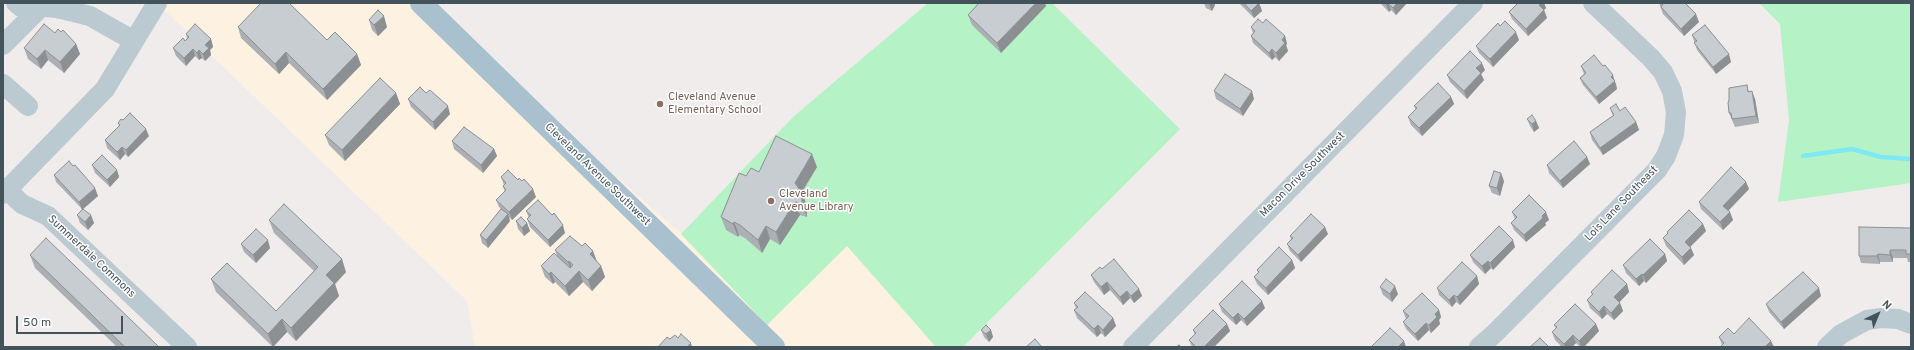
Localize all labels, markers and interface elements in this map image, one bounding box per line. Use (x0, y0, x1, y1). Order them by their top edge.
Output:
place label: Cleveland Avenue Elementary School (668, 91, 761, 117)
marker: Cleveland Avenue Elementary School (655, 99, 665, 109)
street label: Cleveland Avenue Southwest (541, 121, 653, 229)
street label: Macon Drive Southwest (1258, 130, 1348, 220)
street label: Lois Lane Southeast (1583, 164, 1661, 244)
place label: Cleveland Avenue Library (779, 188, 854, 214)
marker: Cleveland Avenue Library (766, 196, 776, 206)
street label: Summerdale Commons (45, 213, 137, 301)
north arrow (1858, 294, 1898, 334)
text: N (1879, 298, 1894, 313)
scale bar (18, 308, 125, 334)
text: 50 m (23, 315, 51, 331)

